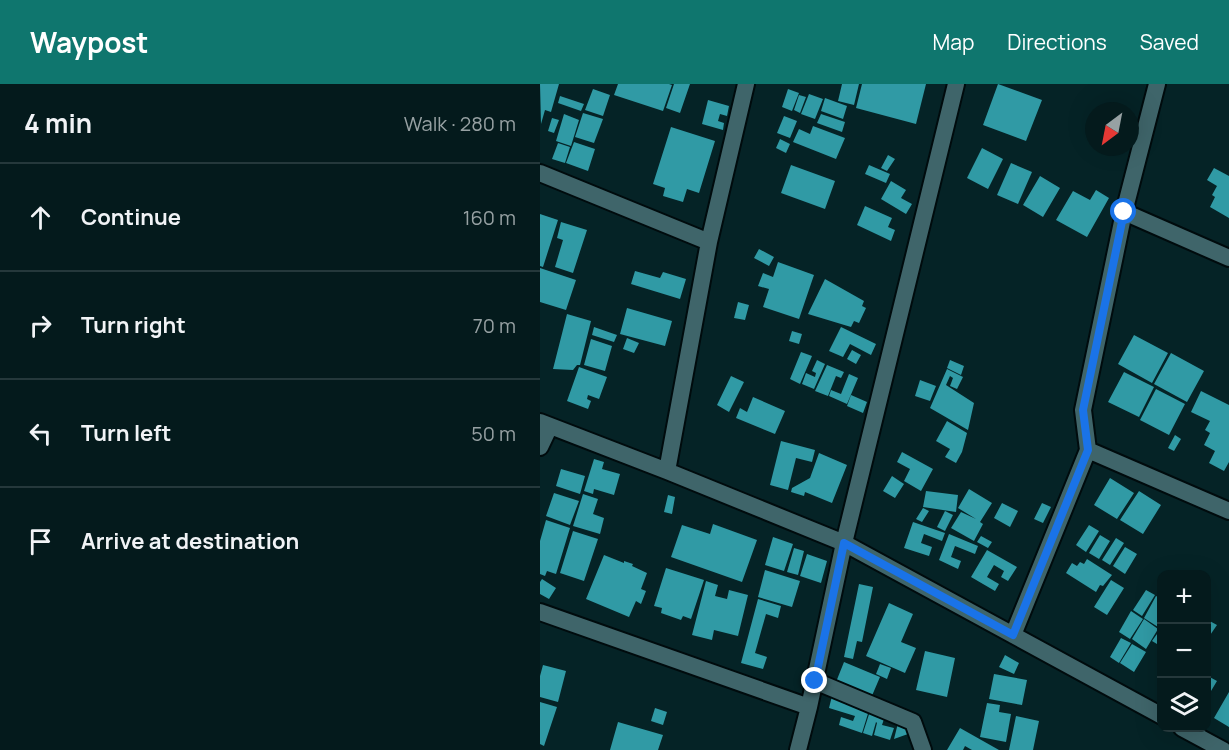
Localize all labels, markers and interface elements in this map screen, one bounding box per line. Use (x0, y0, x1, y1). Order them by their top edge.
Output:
text: Waypost (30, 23, 149, 61)
text: Map (933, 28, 974, 56)
text: Directions (1007, 28, 1107, 56)
text: Saved (1140, 28, 1199, 56)
north arrow (1085, 102, 1139, 156)
text: 4 min (24, 105, 92, 141)
text: Walk · 280 m (404, 110, 516, 137)
route start (1110, 198, 1136, 224)
icon: ahead (24, 201, 57, 234)
text: Continue (81, 202, 181, 232)
text: 160 m (463, 204, 516, 231)
icon: right (24, 309, 57, 342)
text: Turn right (81, 310, 186, 340)
text: 70 m (473, 312, 516, 339)
icon: left (24, 417, 57, 450)
text: Turn left (81, 418, 171, 448)
text: 50 m (471, 420, 516, 447)
icon: arrive (24, 525, 57, 558)
text: Arrive at destination (81, 526, 299, 556)
map controls (1157, 570, 1211, 732)
button: + (1157, 570, 1211, 624)
button: − (1157, 624, 1211, 678)
route end (801, 667, 827, 693)
button: layers (1157, 678, 1211, 732)

